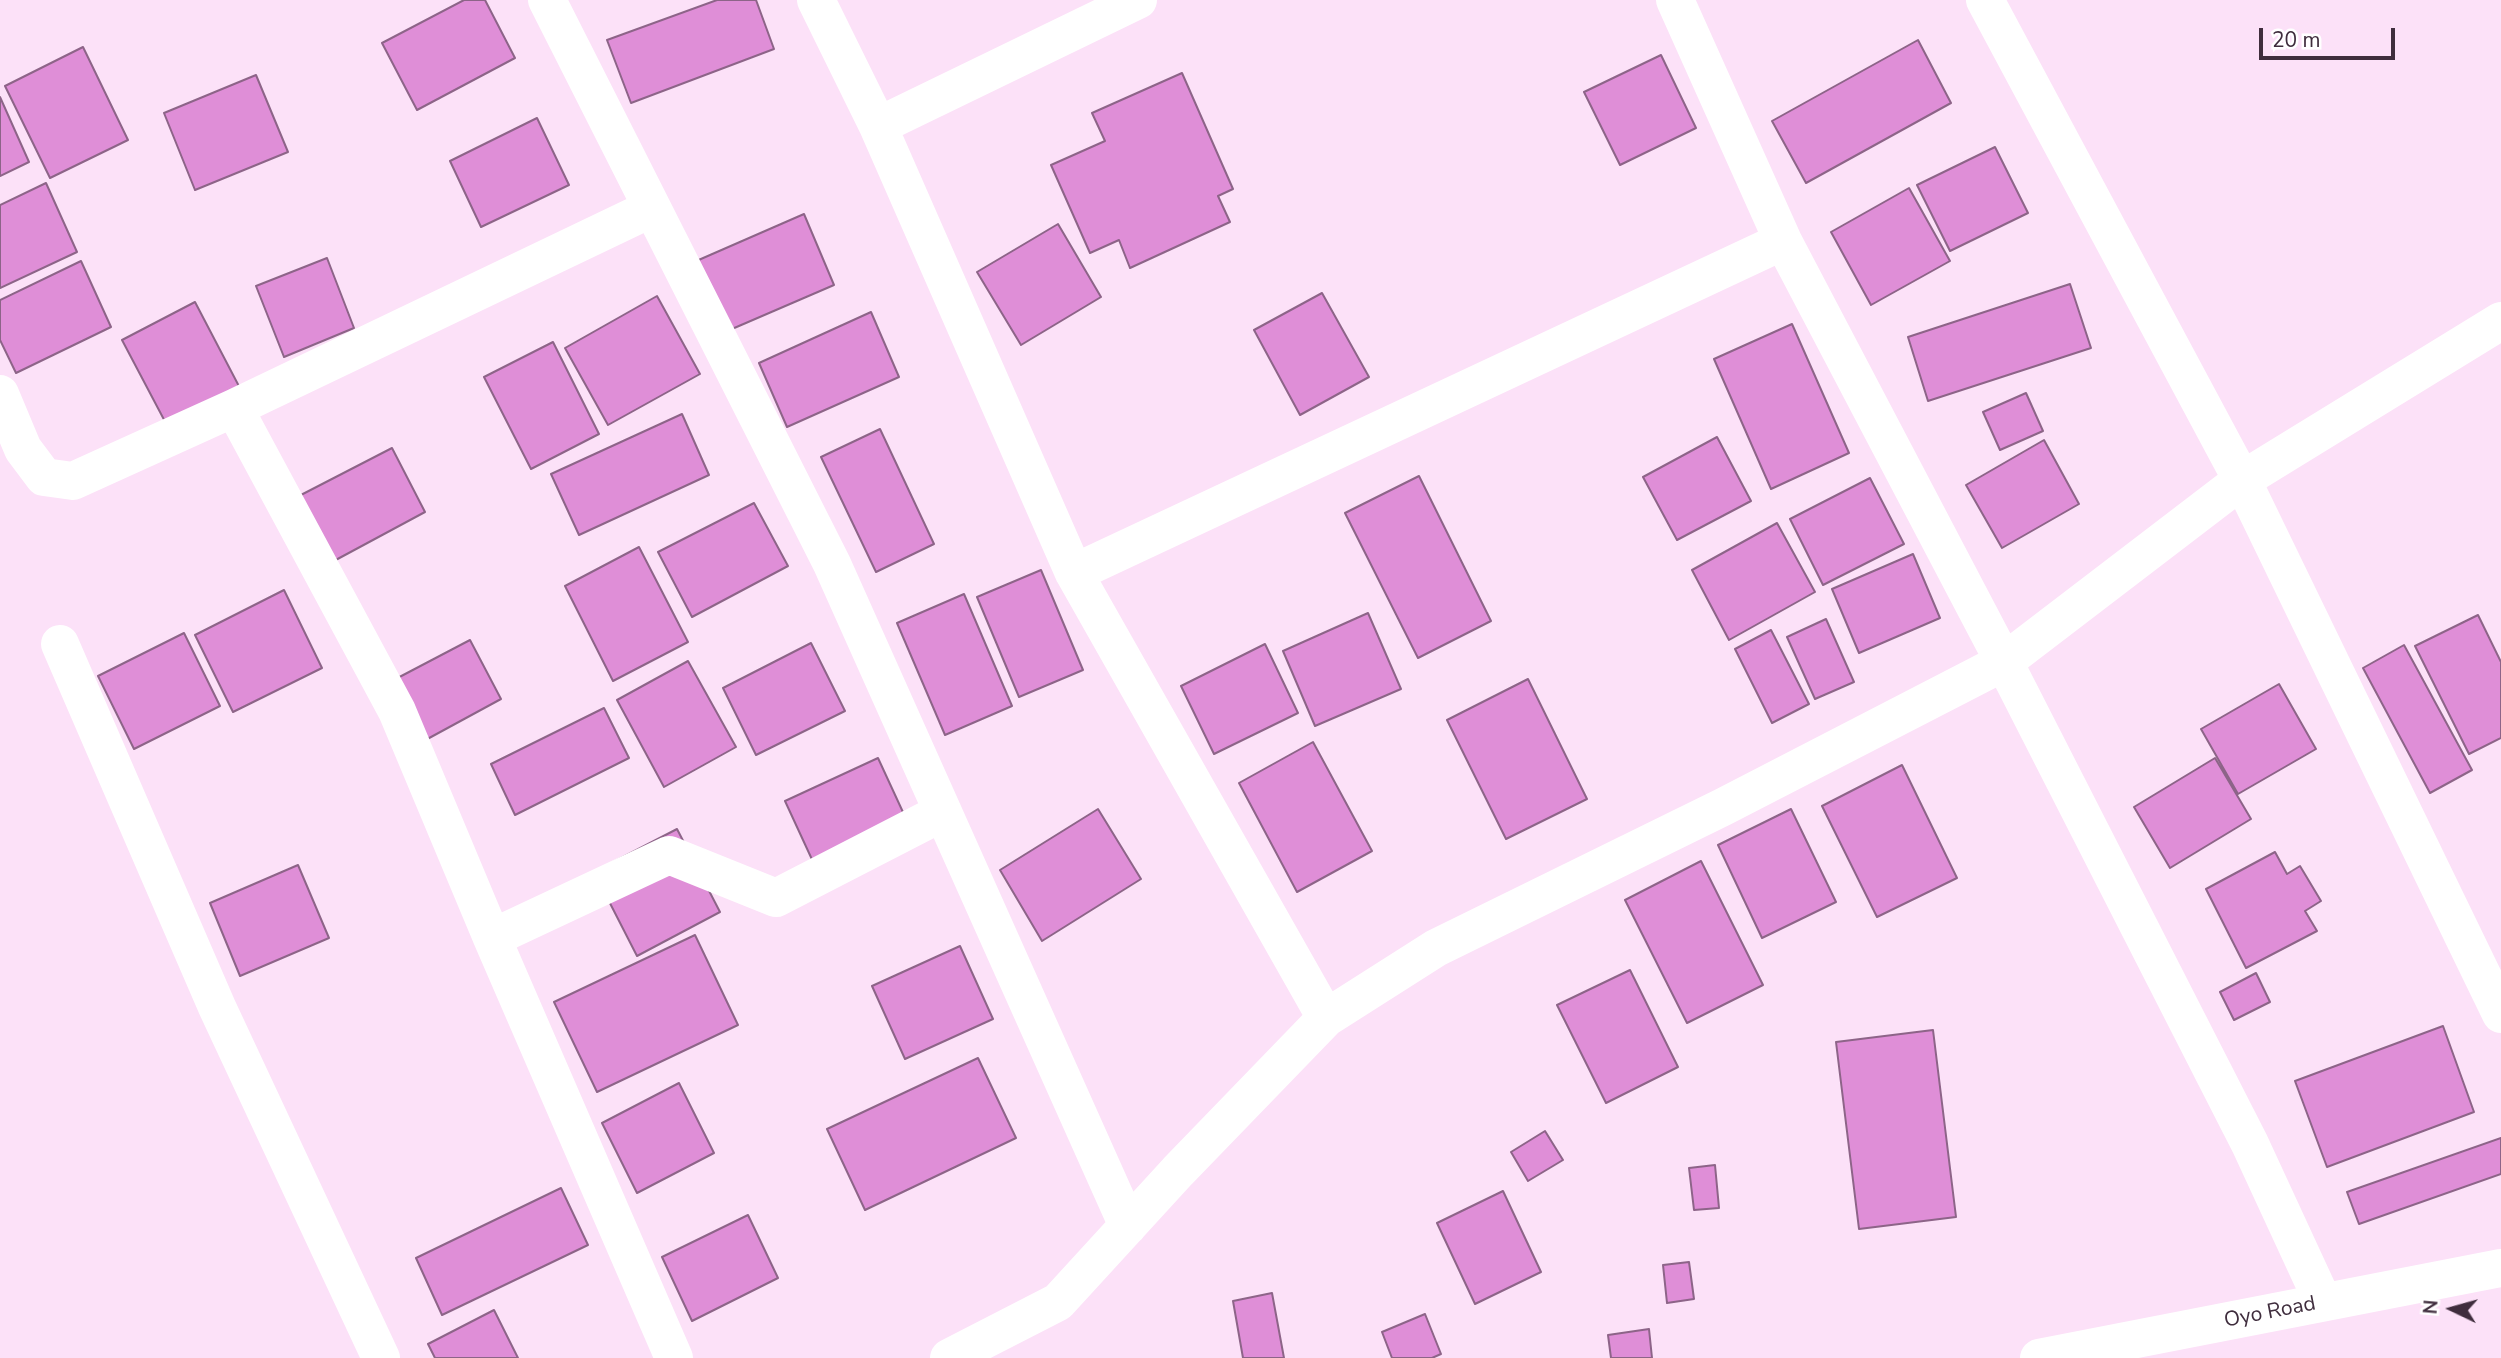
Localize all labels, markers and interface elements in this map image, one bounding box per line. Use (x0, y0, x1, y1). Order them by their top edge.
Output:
scale bar (2263, 14, 2400, 58)
text: 20 m (2272, 26, 2321, 54)
north arrow (2417, 1274, 2487, 1344)
street label: Oyo Road (2222, 1292, 2318, 1334)
text: N (2418, 1299, 2445, 1315)

